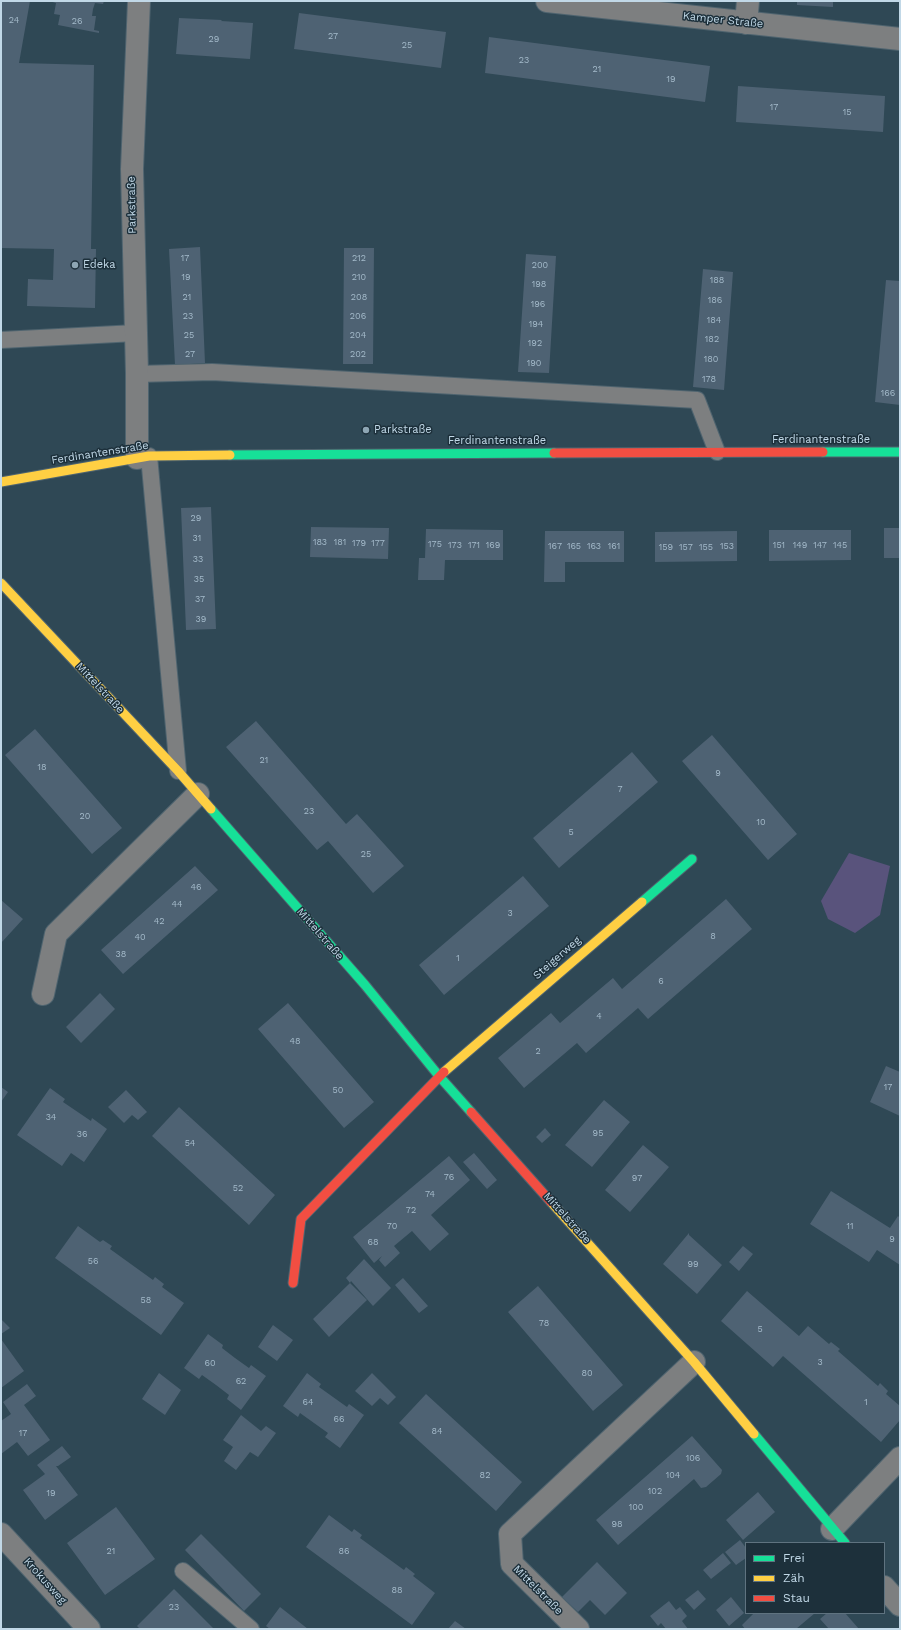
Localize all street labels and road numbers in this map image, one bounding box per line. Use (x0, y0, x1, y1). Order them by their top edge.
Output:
street label: Kamper Straße (682, 9, 764, 31)
street label: Parkstraße (125, 176, 139, 234)
street label: Ferdinantenstraße (772, 433, 870, 447)
street label: Ferdinantenstraße (448, 434, 546, 448)
street label: Ferdinantenstraße (50, 439, 150, 467)
street label: Mittelstraße (73, 660, 127, 716)
street label: Mittelstraße (294, 905, 346, 963)
street label: Steigerweg (530, 934, 584, 982)
street label: Mittelstraße (540, 1190, 594, 1246)
street label: Krokusweg (21, 1555, 69, 1607)
street label: Mittelstraße (510, 1562, 566, 1618)

